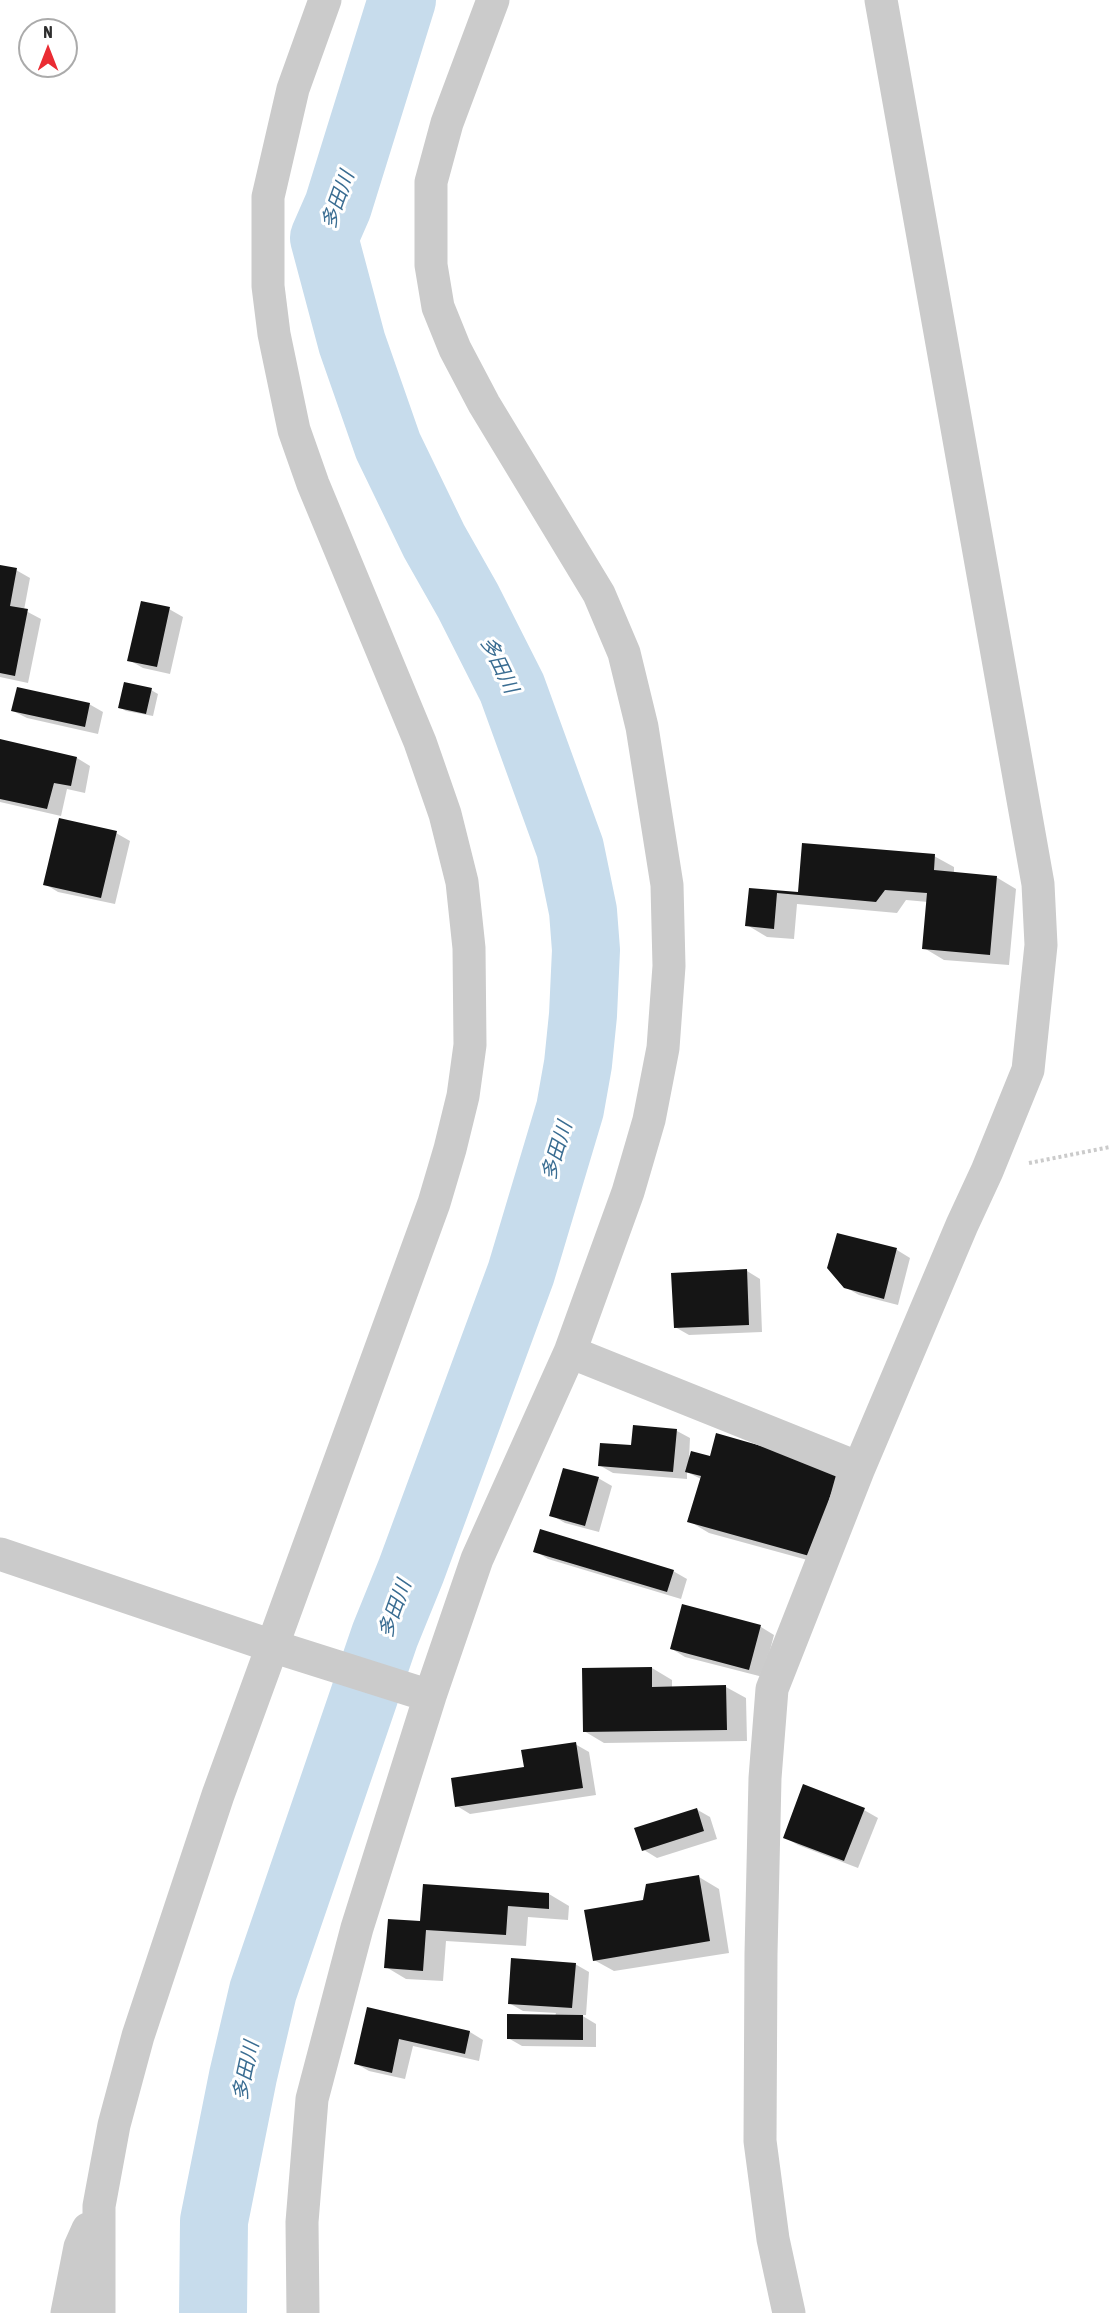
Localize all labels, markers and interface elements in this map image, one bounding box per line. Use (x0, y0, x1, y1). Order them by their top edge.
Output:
north arrow (18, 18, 78, 78)
text: N (43, 23, 53, 41)
water label: 多田川 (316, 168, 360, 232)
water label: 多田川 (475, 633, 523, 697)
water label: 多田川 (537, 1119, 577, 1183)
water label: 多田川 (373, 1577, 417, 1641)
water label: 多田川 (228, 2039, 264, 2103)

